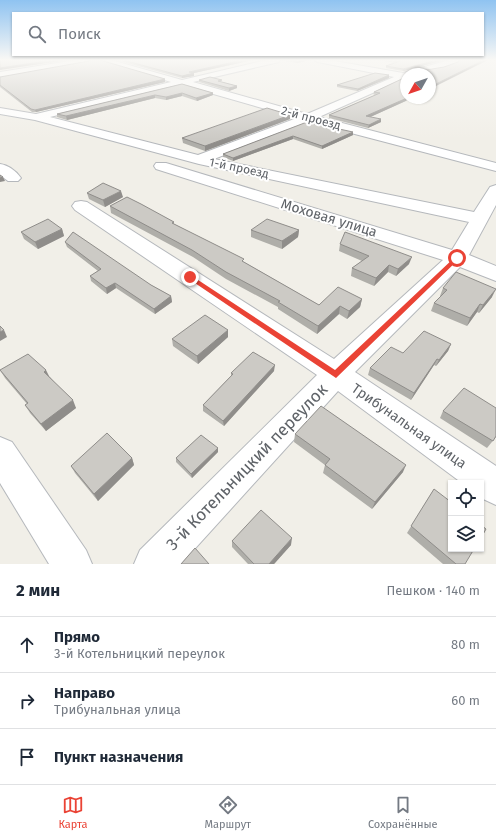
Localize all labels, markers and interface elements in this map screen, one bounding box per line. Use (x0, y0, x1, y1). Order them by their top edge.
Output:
search box (12, 12, 484, 56)
icon: search (26, 23, 48, 45)
text: Поиск (58, 25, 101, 43)
north arrow (400, 68, 436, 104)
street label: 2-й проезд (280, 103, 343, 133)
street label: 1-й проезд (208, 155, 270, 181)
street label: Моховая улица (279, 195, 379, 241)
route start (448, 249, 466, 267)
route end (181, 268, 199, 286)
street label: 3-й Котельницкий переулок (162, 379, 332, 555)
street label: Трибунальная улица (348, 380, 470, 472)
map controls (448, 480, 484, 552)
button: locate (448, 480, 484, 516)
button: layers (448, 516, 484, 552)
text: 2 мин (16, 580, 60, 601)
text: Пешком · 140 m (386, 583, 480, 598)
text: Прямо (54, 628, 100, 646)
icon: ahead (16, 634, 38, 656)
text: 80 m (451, 637, 480, 652)
text: 3-й Котельницкий переулок (54, 646, 225, 661)
text: Направо (54, 684, 115, 702)
icon: right (16, 690, 38, 712)
text: 60 m (451, 693, 480, 708)
text: Трибунальная улица (54, 702, 181, 717)
icon: arrive (16, 746, 38, 768)
text: Пункт назначения (54, 748, 183, 766)
tab: Карта (58, 794, 88, 831)
tab: Маршрут (204, 794, 251, 831)
tab: Сохранённые (368, 794, 438, 831)

